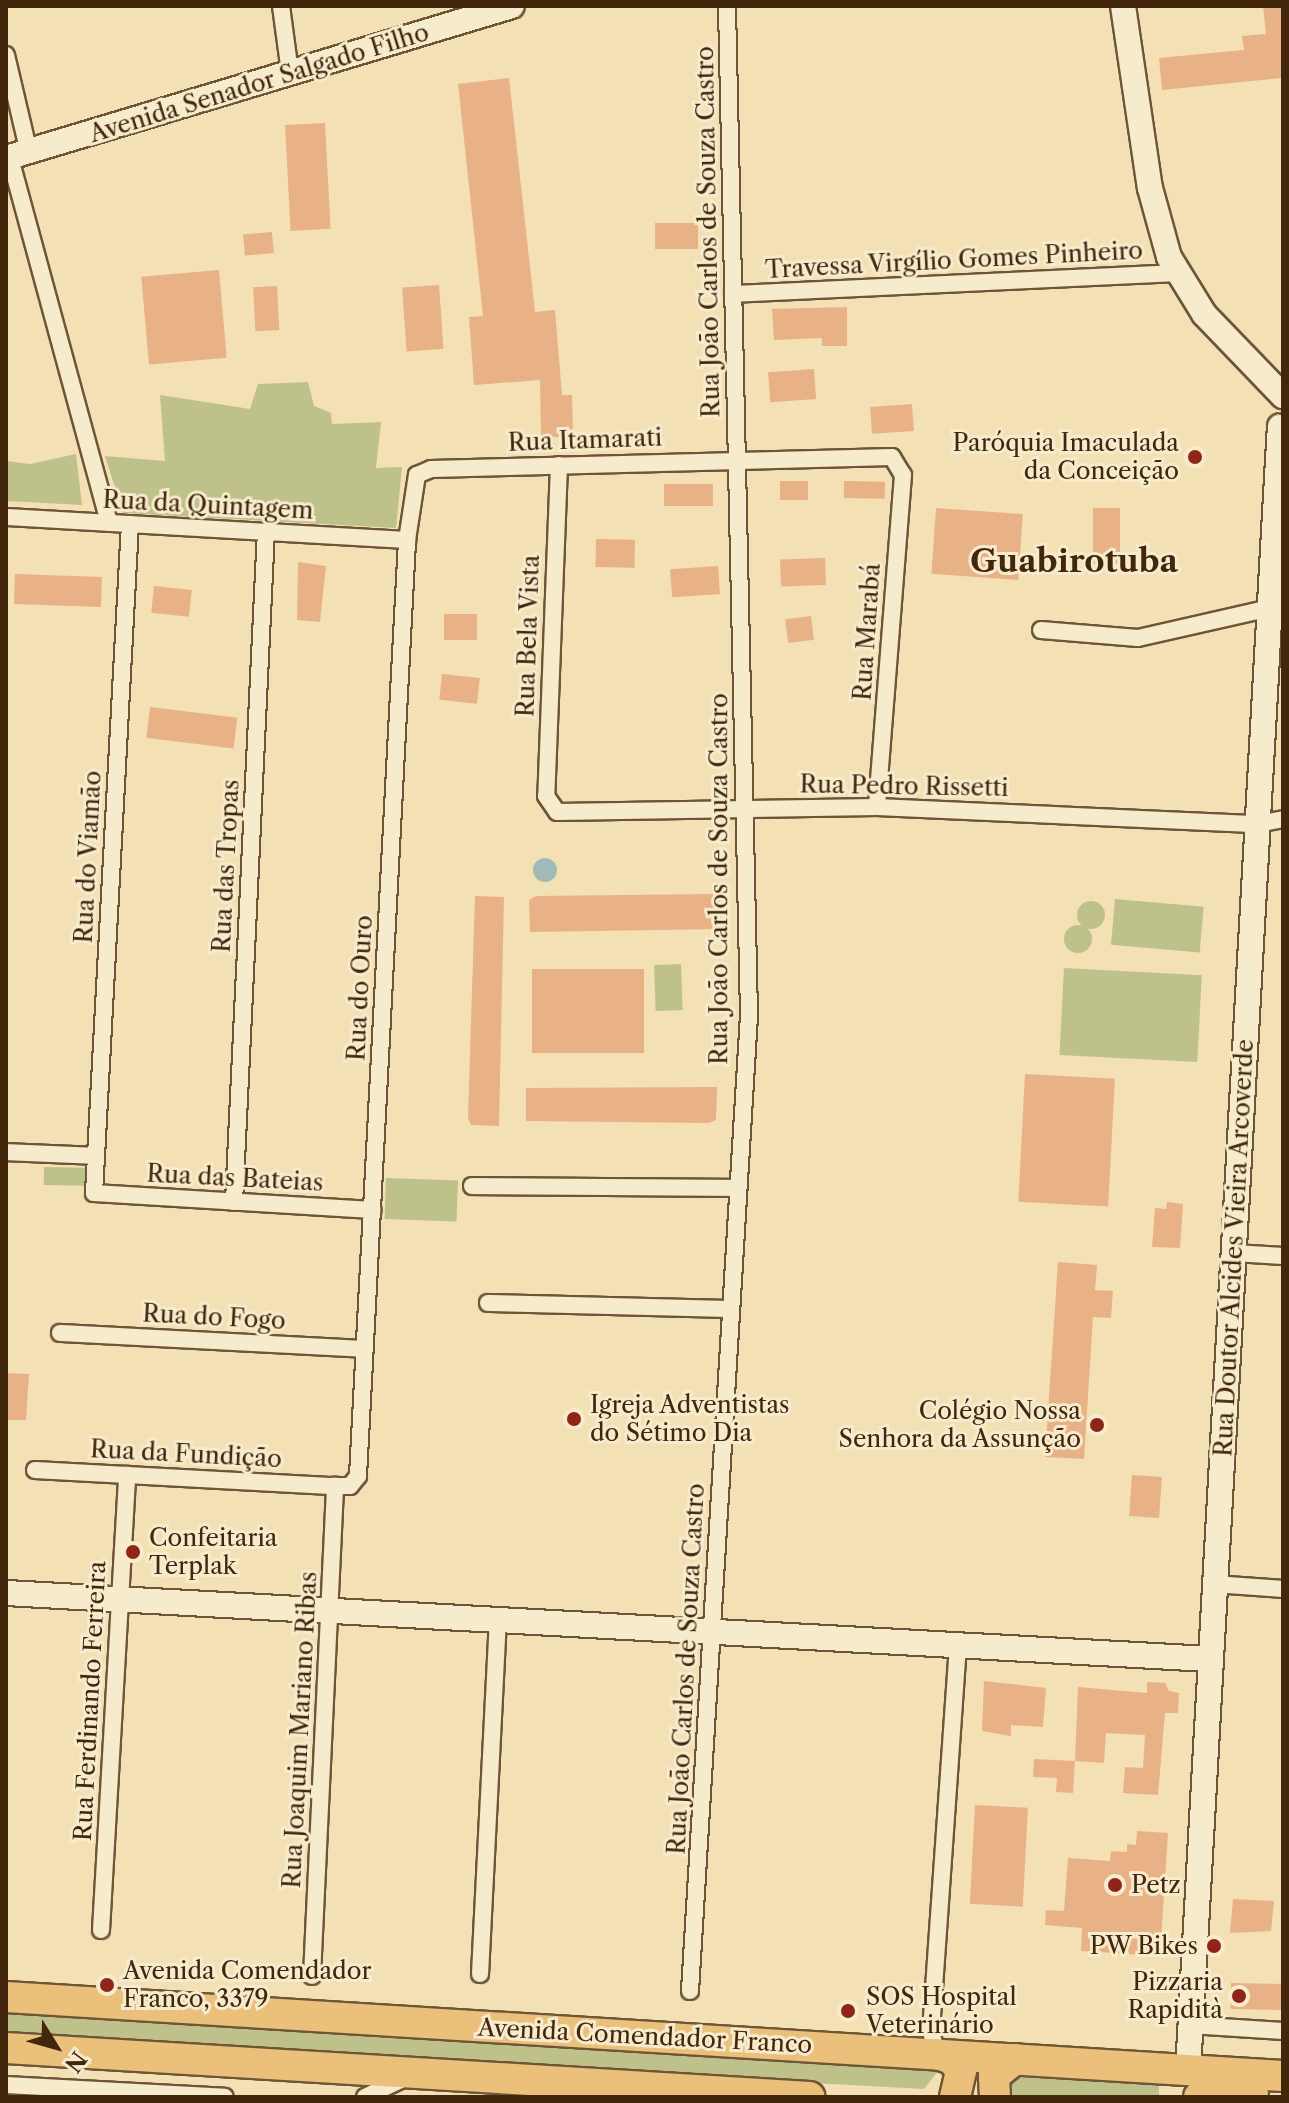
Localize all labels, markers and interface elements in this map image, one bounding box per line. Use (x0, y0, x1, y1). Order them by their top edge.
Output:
street label: Avenida Senador Salgado Filho (85, 17, 433, 149)
street label: Rua João Carlos de Souza Castro (690, 46, 726, 418)
street label: Travessa Virgílio Gomes Pinheiro (764, 236, 1144, 284)
street label: Rua Itamarati (507, 423, 663, 457)
place label: Paróquia Imaculada da Conceição (952, 429, 1179, 485)
marker: Paróquia Imaculada da Conceição (1186, 448, 1204, 466)
street label: Rua da Quintagem (102, 485, 314, 525)
district label: Guabirotuba (970, 542, 1178, 580)
street label: Rua Bela Vista (511, 554, 545, 718)
street label: Rua Marabá (848, 562, 886, 702)
street label: Rua João Carlos de Souza Castro (705, 693, 733, 1065)
street label: Rua do Viamão (69, 769, 107, 945)
street label: Rua Pedro Rissetti (799, 770, 1009, 802)
street label: Rua das Tropas (207, 778, 245, 954)
street label: Rua do Ouro (342, 914, 378, 1062)
street label: Rua Doutor Alcides Vieira Arcoverde (1209, 1037, 1259, 1459)
street label: Rua das Bateias (146, 1159, 324, 1197)
street label: Rua do Fogo (142, 1299, 286, 1335)
place label: Igreja Adventistas do Sétimo Dia (590, 1391, 791, 1447)
place label: Colégio Nossa Senhora da Assunção (837, 1397, 1081, 1453)
marker: Igreja Adventistas do Sétimo Dia (565, 1410, 583, 1428)
marker: Colégio Nossa Senhora da Assunção (1088, 1416, 1106, 1434)
street label: Rua da Fundição (89, 1435, 283, 1473)
street label: Rua João Carlos de Souza Castro (662, 1482, 710, 1856)
place label: Confeitaria Terplak (149, 1524, 277, 1580)
marker: Confeitaria Terplak (124, 1543, 142, 1561)
street label: Rua Ferdinando Ferreira (68, 1560, 112, 1842)
street label: Rua Joaquim Mariano Ribas (277, 1571, 323, 1889)
place label: Petz (1131, 1871, 1181, 1899)
marker: Petz (1106, 1876, 1124, 1894)
place label: PW Bikes (1089, 1932, 1198, 1960)
marker: PW Bikes (1205, 1937, 1223, 1955)
place label: Avenida Comendador Franco, 3379 (123, 1957, 372, 2013)
place label: Pizzaria Rapidità (1128, 1968, 1223, 2024)
marker: Avenida Comendador Franco, 3379 (98, 1976, 116, 1994)
place label: SOS Hospital Veterinário (866, 1983, 1017, 2039)
marker: Pizzaria Rapidità (1230, 1987, 1248, 2005)
marker: SOS Hospital Veterinário (837, 2000, 859, 2022)
north arrow (16, 2007, 96, 2087)
street label: Avenida Comendador Franco (477, 2013, 813, 2059)
text: N (59, 2046, 92, 2078)

